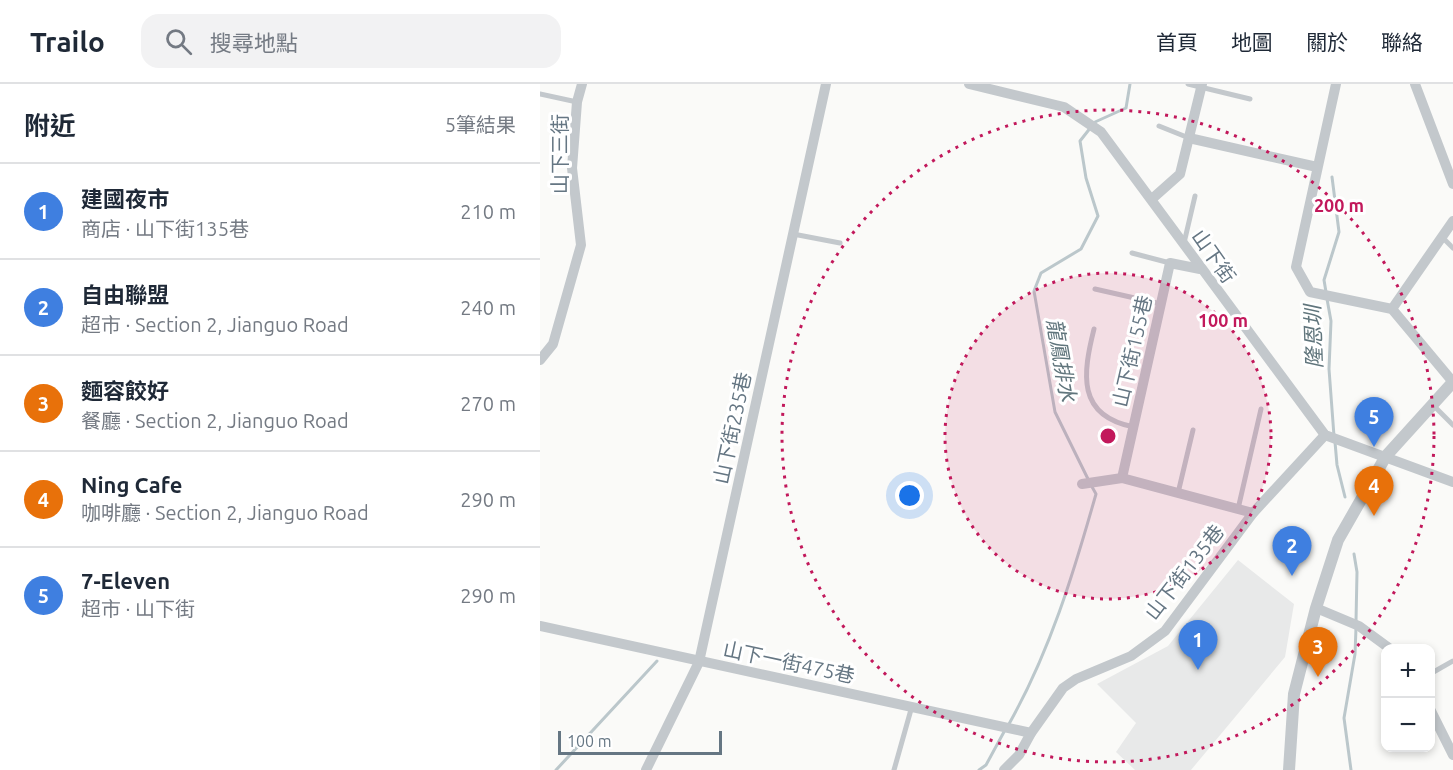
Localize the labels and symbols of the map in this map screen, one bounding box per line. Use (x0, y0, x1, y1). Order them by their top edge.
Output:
street label: 山下三街 (548, 114, 571, 194)
text: 200 m (1314, 195, 1364, 215)
street label: 山下街 (1187, 225, 1241, 287)
street label: 山下街155巷 (1108, 293, 1156, 409)
water label: 隆恩圳 (1300, 302, 1326, 369)
text: 100 m (1198, 310, 1248, 330)
water label: 龍鳳排水 (1043, 317, 1081, 404)
street label: 山下街235巷 (709, 370, 755, 486)
pin: 5 (1354, 398, 1394, 447)
centre of rings (1098, 426, 1118, 446)
pin: 4 (1354, 466, 1394, 516)
your location (895, 481, 924, 510)
street label: 山下街135巷 (1140, 520, 1228, 624)
pin: 2 (1272, 526, 1311, 576)
pin: 1 (1178, 620, 1218, 670)
pin: 3 (1298, 628, 1338, 677)
street label: 山下一街475巷 (721, 637, 857, 687)
scale bar (558, 728, 722, 756)

